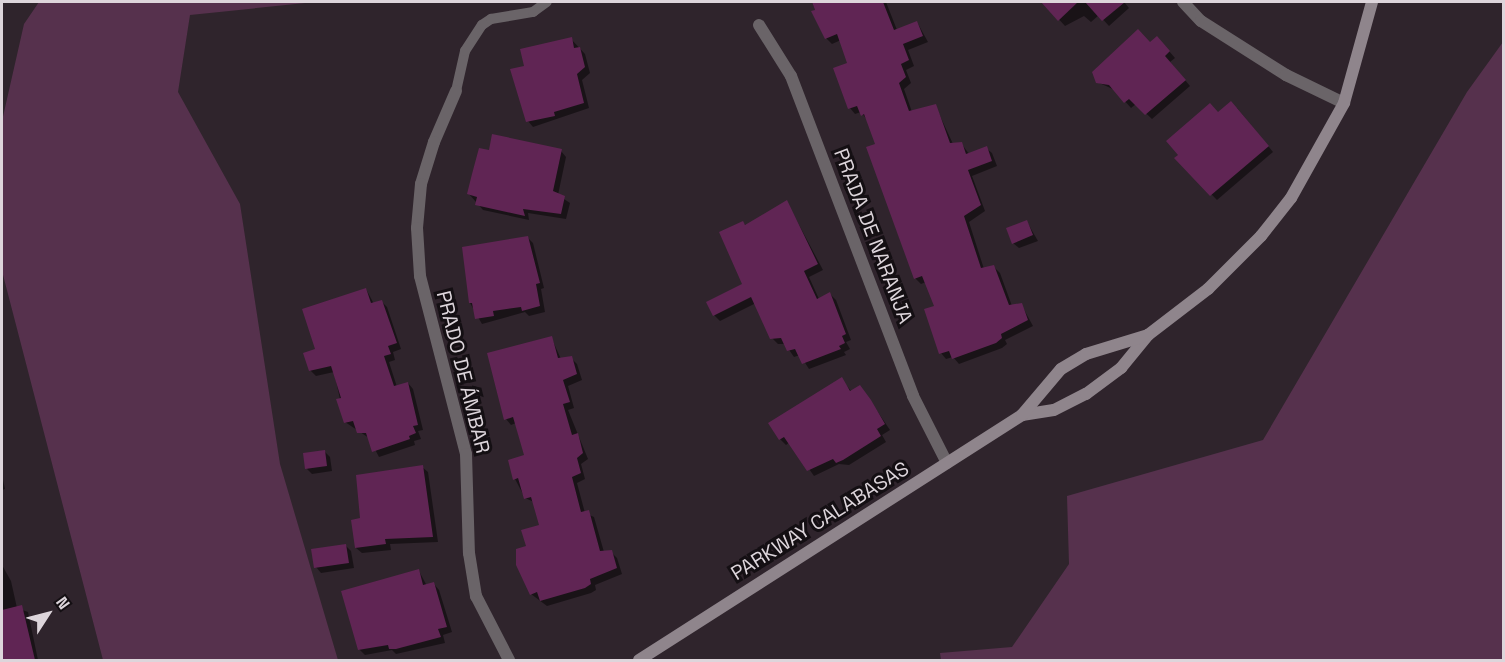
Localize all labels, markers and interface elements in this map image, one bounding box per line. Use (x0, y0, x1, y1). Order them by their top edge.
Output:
street label: PRADA DE NARANJA (828, 145, 918, 327)
street label: PRADO DE ÁMBAR (431, 288, 495, 456)
street label: PARKWAY CALABASAS (727, 456, 913, 586)
north arrow (18, 584, 78, 644)
text: N (51, 593, 75, 614)

